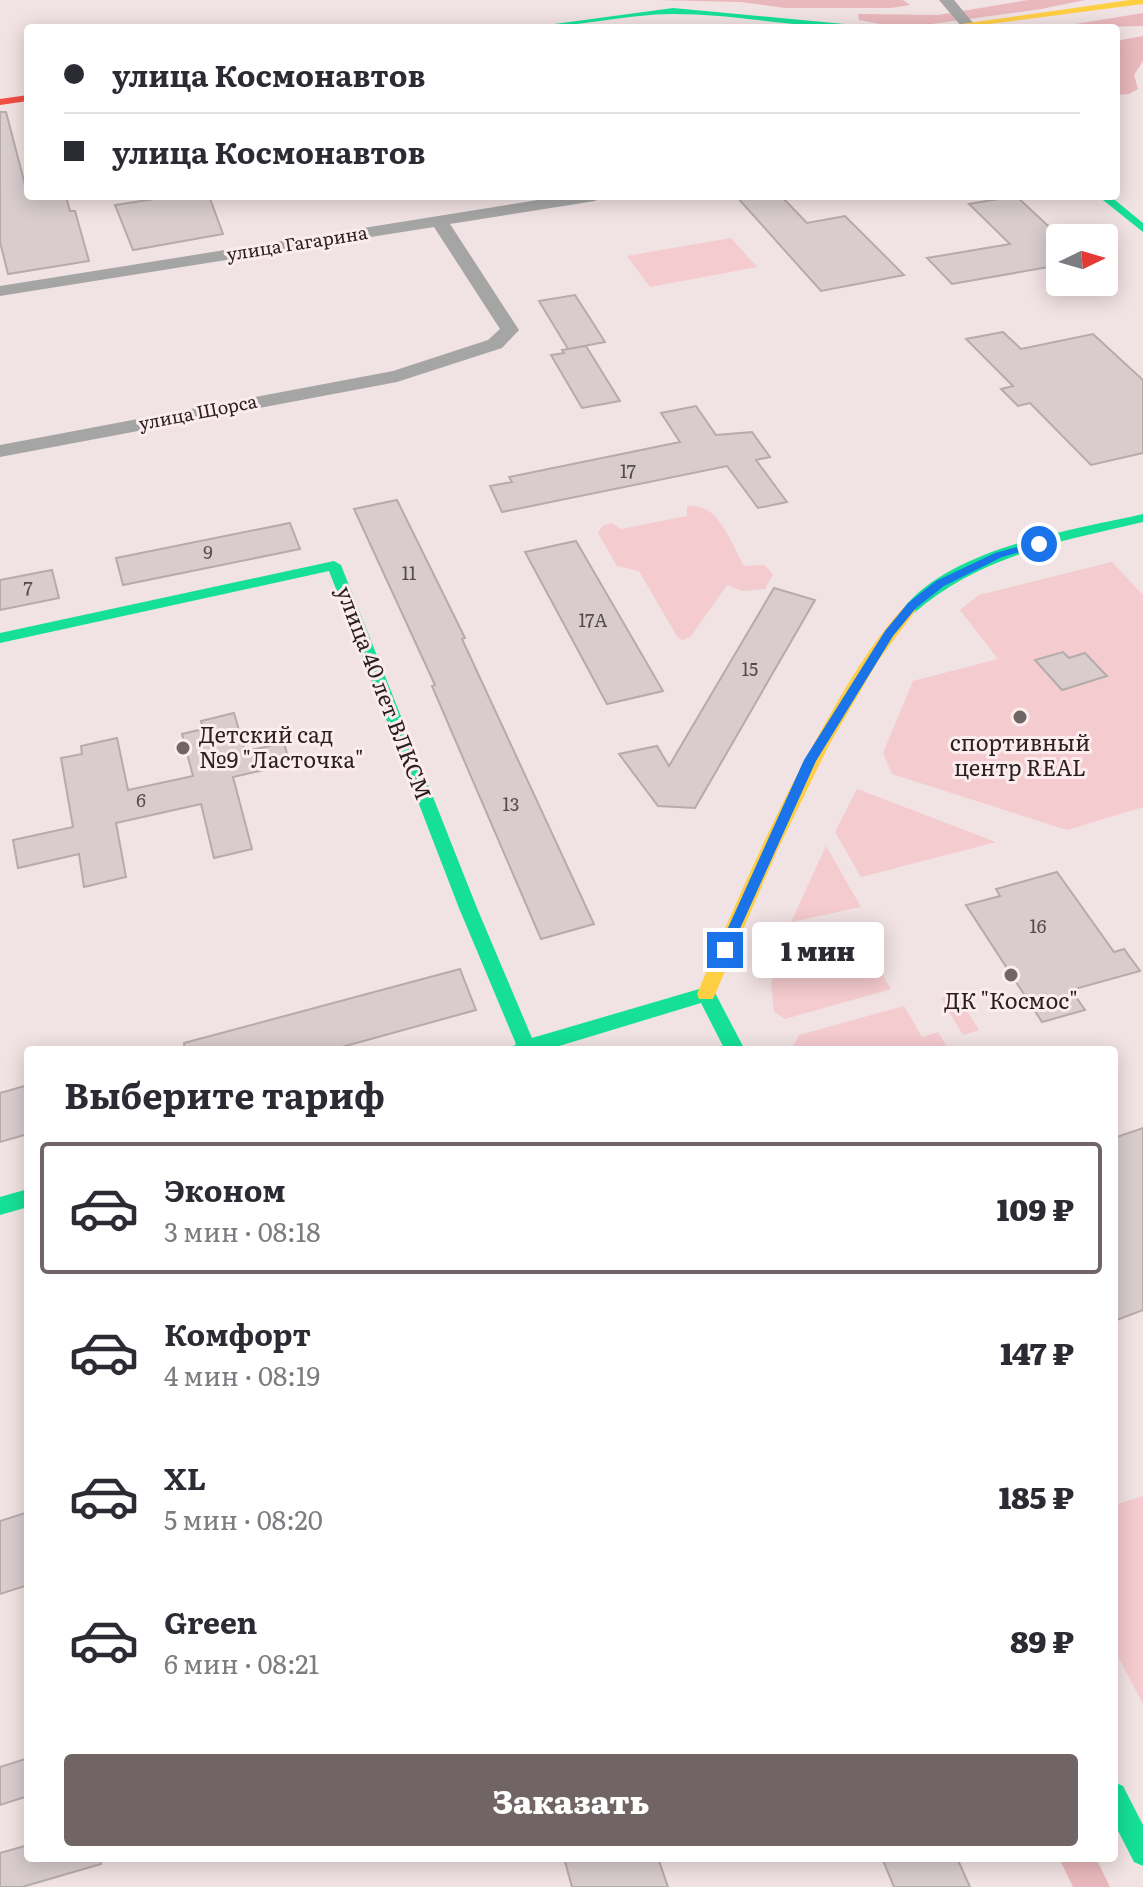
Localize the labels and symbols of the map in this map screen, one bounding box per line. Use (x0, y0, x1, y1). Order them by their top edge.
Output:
street label: улица Гагарина (224, 218, 369, 267)
north arrow (1046, 224, 1118, 296)
street label: улица Щорса (136, 387, 260, 436)
house number: 17 (620, 457, 636, 484)
route start (1021, 526, 1057, 562)
house number: 9 (203, 538, 213, 565)
house number: 11 (402, 559, 416, 586)
house number: 7 (23, 574, 33, 601)
street label: улица 40 лет ВЛКСМ (329, 581, 441, 804)
house number: 17А (578, 606, 608, 633)
house number: 15 (742, 655, 758, 682)
marker: спортивный центр REAL (1011, 708, 1029, 726)
place label: Детский сад №9 "Ласточка" (199, 717, 364, 775)
place label: спортивный центр REAL (950, 725, 1090, 783)
marker: Детский сад №9 "Ласточка" (174, 739, 192, 757)
house number: 6 (136, 786, 146, 813)
house number: 13 (502, 790, 520, 817)
house number: 16 (1030, 912, 1047, 939)
callout: 1 мин (753, 922, 885, 978)
route end (707, 932, 743, 968)
marker: ДК "Космос" (1002, 966, 1020, 984)
place label: ДК "Космос" (944, 983, 1078, 1016)

